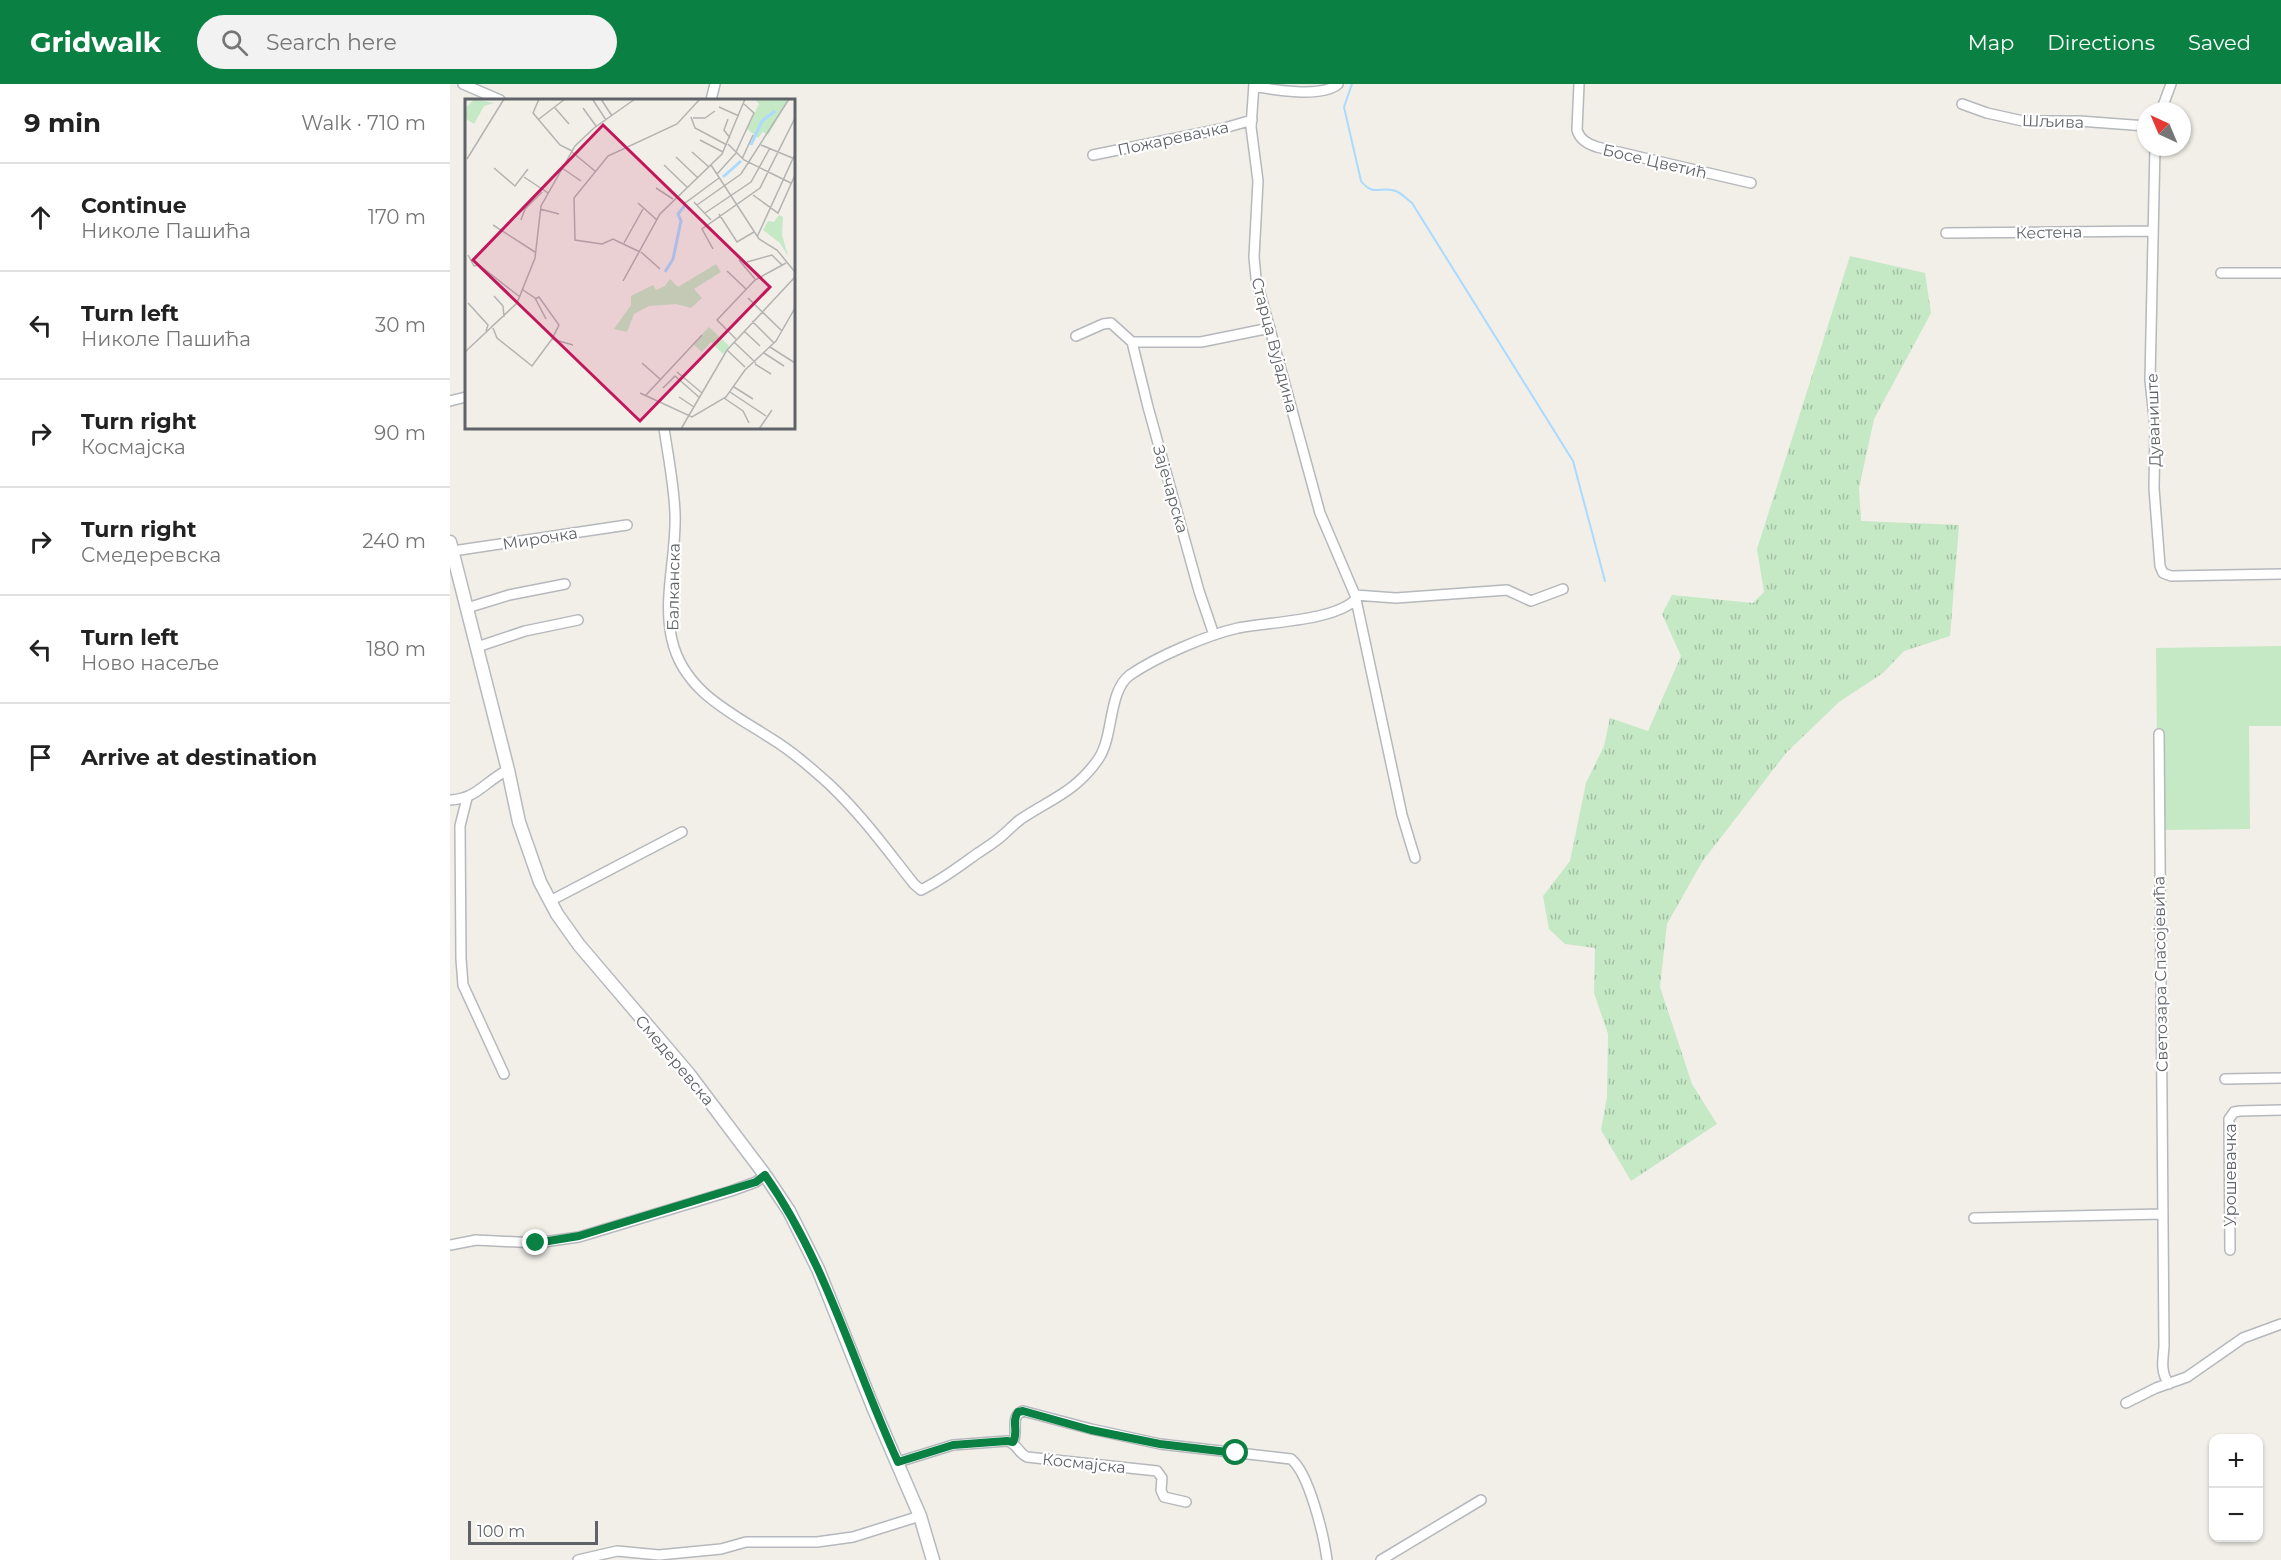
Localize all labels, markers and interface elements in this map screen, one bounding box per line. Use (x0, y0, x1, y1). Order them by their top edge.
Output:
search box (197, 15, 617, 69)
text: Gridwalk (30, 25, 161, 59)
icon: search (218, 26, 251, 59)
text: Search here (266, 29, 397, 56)
text: Map (1968, 30, 2014, 55)
text: Directions (2047, 30, 2155, 55)
text: Saved (2188, 30, 2251, 55)
inset map (465, 99, 795, 429)
north arrow (2137, 102, 2191, 156)
text: 9 min (24, 107, 101, 139)
text: Walk · 710 m (301, 111, 426, 135)
street label: Шљива (2022, 111, 2084, 132)
street label: Пожаревачка (1116, 117, 1231, 160)
street label: Босе Цветић (1601, 140, 1709, 183)
text: Continue (81, 192, 187, 219)
icon: ahead (24, 201, 57, 234)
text: 170 m (368, 205, 426, 229)
text: Николе Пашића (81, 219, 251, 243)
street label: Кестена (2015, 222, 2083, 243)
street label: Старца Вујадина (1247, 275, 1302, 415)
text: Turn left (81, 300, 179, 327)
icon: left (24, 309, 57, 342)
text: 30 m (375, 313, 426, 337)
text: Николе Пашића (81, 327, 251, 351)
street label: Дуваниште (2142, 373, 2165, 467)
text: Turn right (81, 408, 196, 435)
icon: right (24, 417, 57, 450)
text: 90 m (374, 421, 426, 445)
text: Космајска (81, 435, 186, 459)
street label: Зајечарска (1149, 443, 1192, 535)
text: Turn right (81, 516, 196, 543)
street label: Мирочка (501, 523, 579, 554)
icon: right (24, 525, 57, 558)
text: 240 m (362, 529, 426, 553)
text: Смедеревска (81, 543, 221, 567)
street label: Балканска (663, 543, 684, 631)
text: Turn left (81, 624, 179, 651)
icon: left (24, 633, 57, 666)
text: 180 m (366, 637, 426, 661)
text: Ново насеље (81, 651, 219, 675)
icon: arrive (24, 741, 57, 774)
text: Arrive at destination (81, 744, 317, 771)
street label: Светозара Спасојевића (2149, 876, 2172, 1072)
street label: Смедеревска (631, 1011, 718, 1109)
street label: Урошевачка (2221, 1123, 2240, 1227)
route end (522, 1229, 548, 1255)
map controls (2209, 1434, 2263, 1542)
button: + (2209, 1434, 2263, 1488)
route start (1222, 1439, 1248, 1465)
street label: Космајска (1041, 1450, 1127, 1477)
button: − (2209, 1488, 2263, 1542)
scale bar (468, 1518, 598, 1546)
text: 100 m (477, 1522, 525, 1541)

